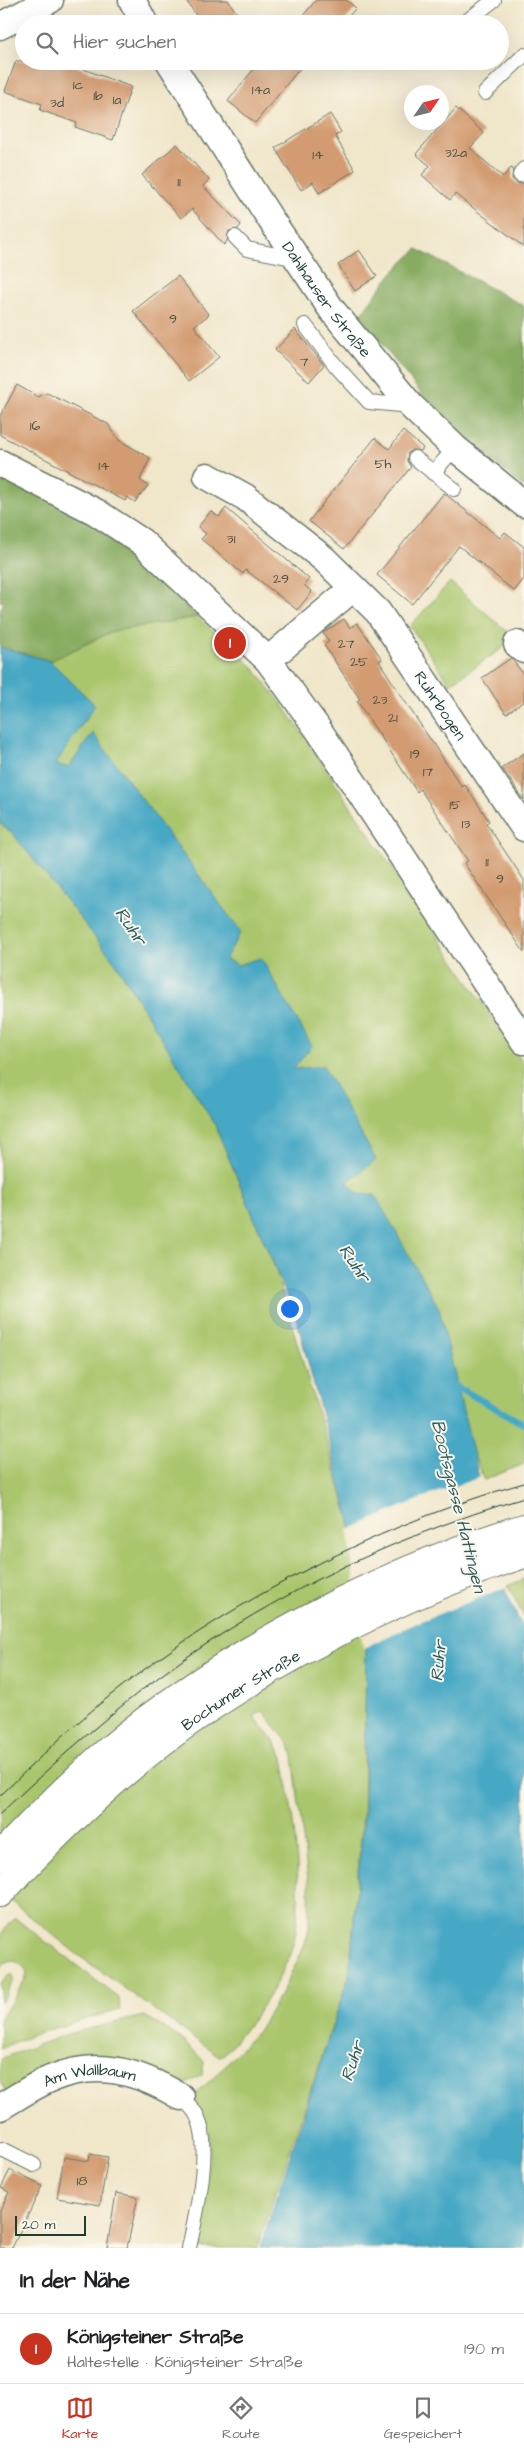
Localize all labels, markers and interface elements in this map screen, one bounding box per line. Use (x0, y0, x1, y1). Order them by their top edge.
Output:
search box (15, 15, 509, 70)
icon: search (33, 29, 61, 57)
text: Hier suchen (73, 29, 176, 56)
house number: 1c (73, 75, 83, 95)
house number: 14a (252, 80, 270, 100)
north arrow (404, 85, 449, 130)
house number: 1b (93, 86, 103, 106)
house number: 1a (113, 90, 121, 110)
house number: 3d (50, 93, 64, 113)
house number: 32a (445, 143, 467, 163)
house number: 14 (312, 145, 324, 165)
house number: 11 (177, 172, 181, 192)
street label: Dahlhauser Straße (277, 237, 377, 363)
house number: 9 (169, 309, 177, 329)
house number: 7 (300, 352, 309, 372)
house number: 16 (30, 416, 41, 436)
house number: 5h (375, 454, 391, 474)
house number: 14 (98, 456, 110, 476)
house number: 31 (227, 529, 236, 549)
house number: 29 (273, 569, 289, 589)
pin: 1 (214, 624, 246, 662)
house number: 27 (338, 634, 355, 654)
house number: 25 (350, 652, 368, 672)
street label: Ruhrbogen (409, 667, 471, 745)
house number: 23 (372, 690, 388, 710)
house number: 21 (388, 708, 398, 728)
house number: 19 (410, 744, 420, 764)
house number: 17 (423, 762, 434, 782)
house number: 15 (449, 795, 461, 815)
house number: 13 (462, 814, 470, 834)
house number: 11 (485, 852, 489, 872)
house number: 9 (496, 869, 504, 889)
water label: Ruhr (109, 902, 154, 952)
water label: Ruhr (333, 1239, 378, 1289)
your location (277, 1296, 303, 1322)
water label: Bootsgasse Hattingen (424, 1417, 493, 1597)
water label: Ruhr (424, 1638, 453, 1682)
street label: Bochumer Straße (177, 1645, 304, 1736)
water label: Ruhr (334, 2036, 371, 2084)
street label: Am Wallbaum (40, 2059, 139, 2093)
house number: 18 (77, 2171, 87, 2191)
scale bar (15, 2213, 86, 2236)
text: 20 m (22, 2215, 55, 2235)
text: In der Nähe (20, 2266, 130, 2295)
text: Königsteiner Straße (67, 2324, 243, 2351)
text: 1 (35, 2338, 37, 2360)
text: 190 m (464, 2338, 504, 2360)
text: Haltestelle · Königsteiner Straße (67, 2351, 303, 2373)
tab: Karte (62, 2394, 98, 2444)
tab: Route (222, 2394, 260, 2444)
tab: Gespeichert (384, 2394, 462, 2444)

